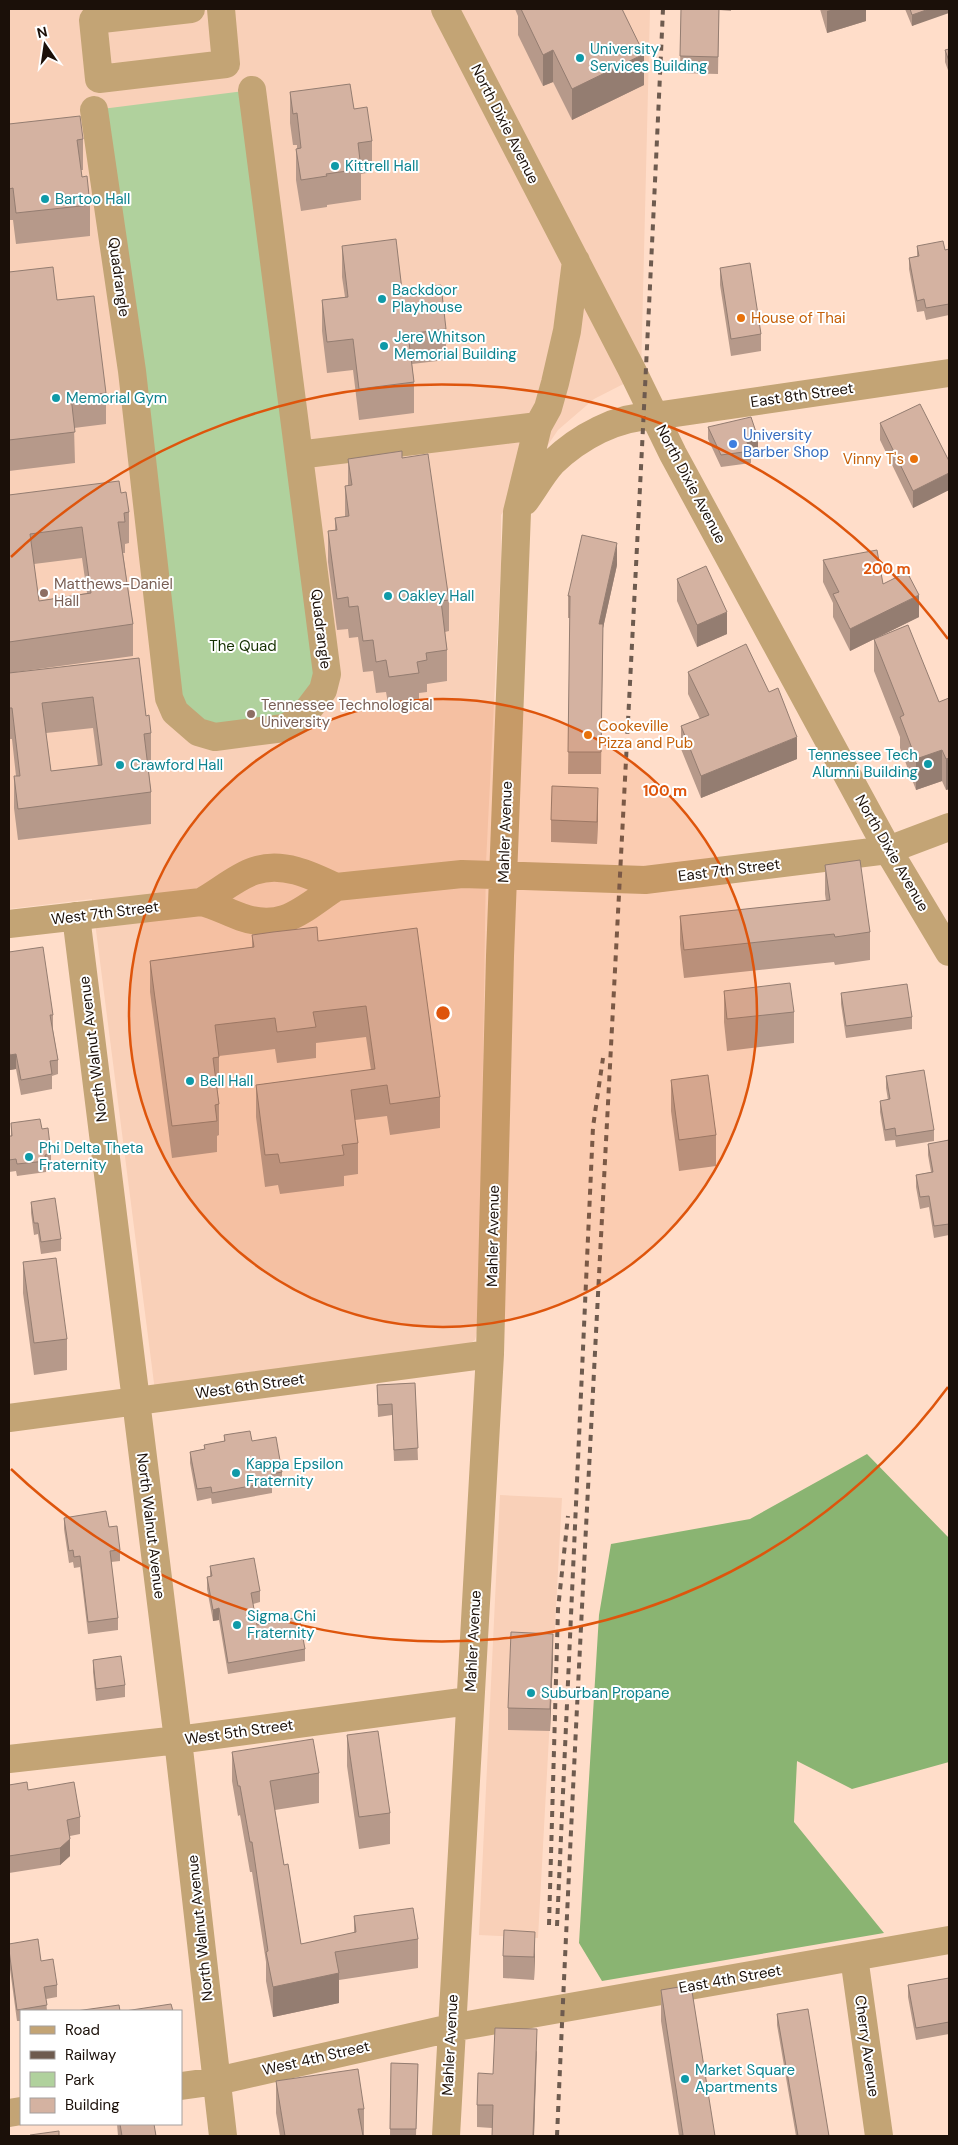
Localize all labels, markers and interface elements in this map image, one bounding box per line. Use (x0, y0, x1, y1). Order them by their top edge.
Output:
north arrow (20, 20, 70, 70)
text: N (35, 22, 49, 42)
place label: University Services Building (590, 39, 707, 76)
marker: University Services Building (574, 52, 586, 64)
street label: North Dixie Avenue (466, 61, 544, 187)
place label: Kittrell Hall (345, 156, 419, 176)
marker: Kittrell Hall (329, 160, 341, 172)
place label: Bartoo Hall (55, 189, 130, 209)
marker: Bartoo Hall (39, 193, 51, 205)
street label: Quadrangle (104, 236, 134, 318)
place label: Backdoor Playhouse (392, 280, 463, 317)
marker: Backdoor Playhouse (376, 293, 388, 305)
place label: House of Thai (751, 308, 846, 328)
marker: House of Thai (735, 312, 747, 324)
place label: Jere Whitson Memorial Building (394, 327, 517, 364)
marker: Jere Whitson Memorial Building (378, 340, 390, 352)
street label: East 8th Street (749, 378, 855, 412)
place label: Memorial Gym (66, 388, 167, 408)
marker: Memorial Gym (50, 392, 62, 404)
street label: North Dixie Avenue (651, 421, 731, 547)
place label: University Barber Shop (743, 425, 829, 462)
marker: University Barber Shop (727, 438, 739, 450)
place label: Vinny T's (843, 449, 904, 469)
marker: Vinny T's (908, 453, 920, 465)
text: 200 m (863, 559, 911, 579)
place label: Matthews-Daniel Hall (54, 574, 173, 611)
place label: Oakley Hall (398, 586, 474, 606)
marker: Matthews-Daniel Hall (38, 587, 50, 599)
street label: Quadrangle (306, 588, 336, 670)
marker: Oakley Hall (382, 590, 394, 602)
park label: The Quad (209, 636, 277, 656)
place label: Tennessee Technological University (261, 695, 433, 732)
marker: Tennessee Technological University (245, 708, 257, 720)
place label: Cookeville Pizza and Pub (598, 716, 693, 753)
marker: Cookeville Pizza and Pub (582, 729, 594, 741)
place label: Tennessee Tech Alumni Building (808, 745, 918, 782)
place label: Crawford Hall (130, 755, 223, 775)
marker: Tennessee Tech Alumni Building (922, 758, 934, 770)
marker: Crawford Hall (114, 759, 126, 771)
street label: Mahler Avenue (493, 781, 517, 883)
text: 100 m (643, 781, 687, 801)
street label: North Dixie Avenue (850, 791, 934, 915)
street label: East 7th Street (677, 854, 781, 886)
street label: West 7th Street (50, 896, 160, 930)
street label: North Walnut Avenue (74, 975, 112, 1123)
centre of rings (434, 1004, 452, 1022)
place label: Bell Hall (200, 1071, 253, 1091)
marker: Bell Hall (184, 1075, 196, 1087)
place label: Phi Delta Theta Fraternity (39, 1138, 143, 1175)
marker: Phi Delta Theta Fraternity (23, 1151, 35, 1163)
street label: Mahler Avenue (482, 1185, 504, 1287)
street label: West 6th Street (194, 1368, 306, 1404)
street label: North Walnut Avenue (132, 1452, 170, 1600)
place label: Kappa Epsilon Fraternity (246, 1454, 343, 1491)
marker: Kappa Epsilon Fraternity (230, 1467, 242, 1479)
street label: Mahler Avenue (460, 1590, 486, 1692)
place label: Sigma Chi Fraternity (247, 1606, 316, 1643)
marker: Sigma Chi Fraternity (231, 1619, 243, 1631)
place label: Suburban Propane (541, 1683, 670, 1703)
marker: Suburban Propane (525, 1687, 537, 1699)
street label: West 5th Street (183, 1714, 295, 1750)
street label: North Walnut Avenue (182, 1854, 218, 2002)
street label: East 4th Street (677, 1960, 783, 1998)
street label: Mahler Avenue (437, 1994, 463, 2096)
street label: Cherry Avenue (850, 1994, 884, 2098)
legend (20, 2010, 182, 2125)
text: Road (65, 2020, 100, 2040)
street label: West 4th Street (260, 2036, 372, 2080)
text: Railway (65, 2045, 117, 2065)
place label: Market Square Apartments (695, 2060, 795, 2097)
text: Park (65, 2070, 95, 2090)
marker: Market Square Apartments (679, 2073, 691, 2085)
text: Building (65, 2095, 120, 2115)

